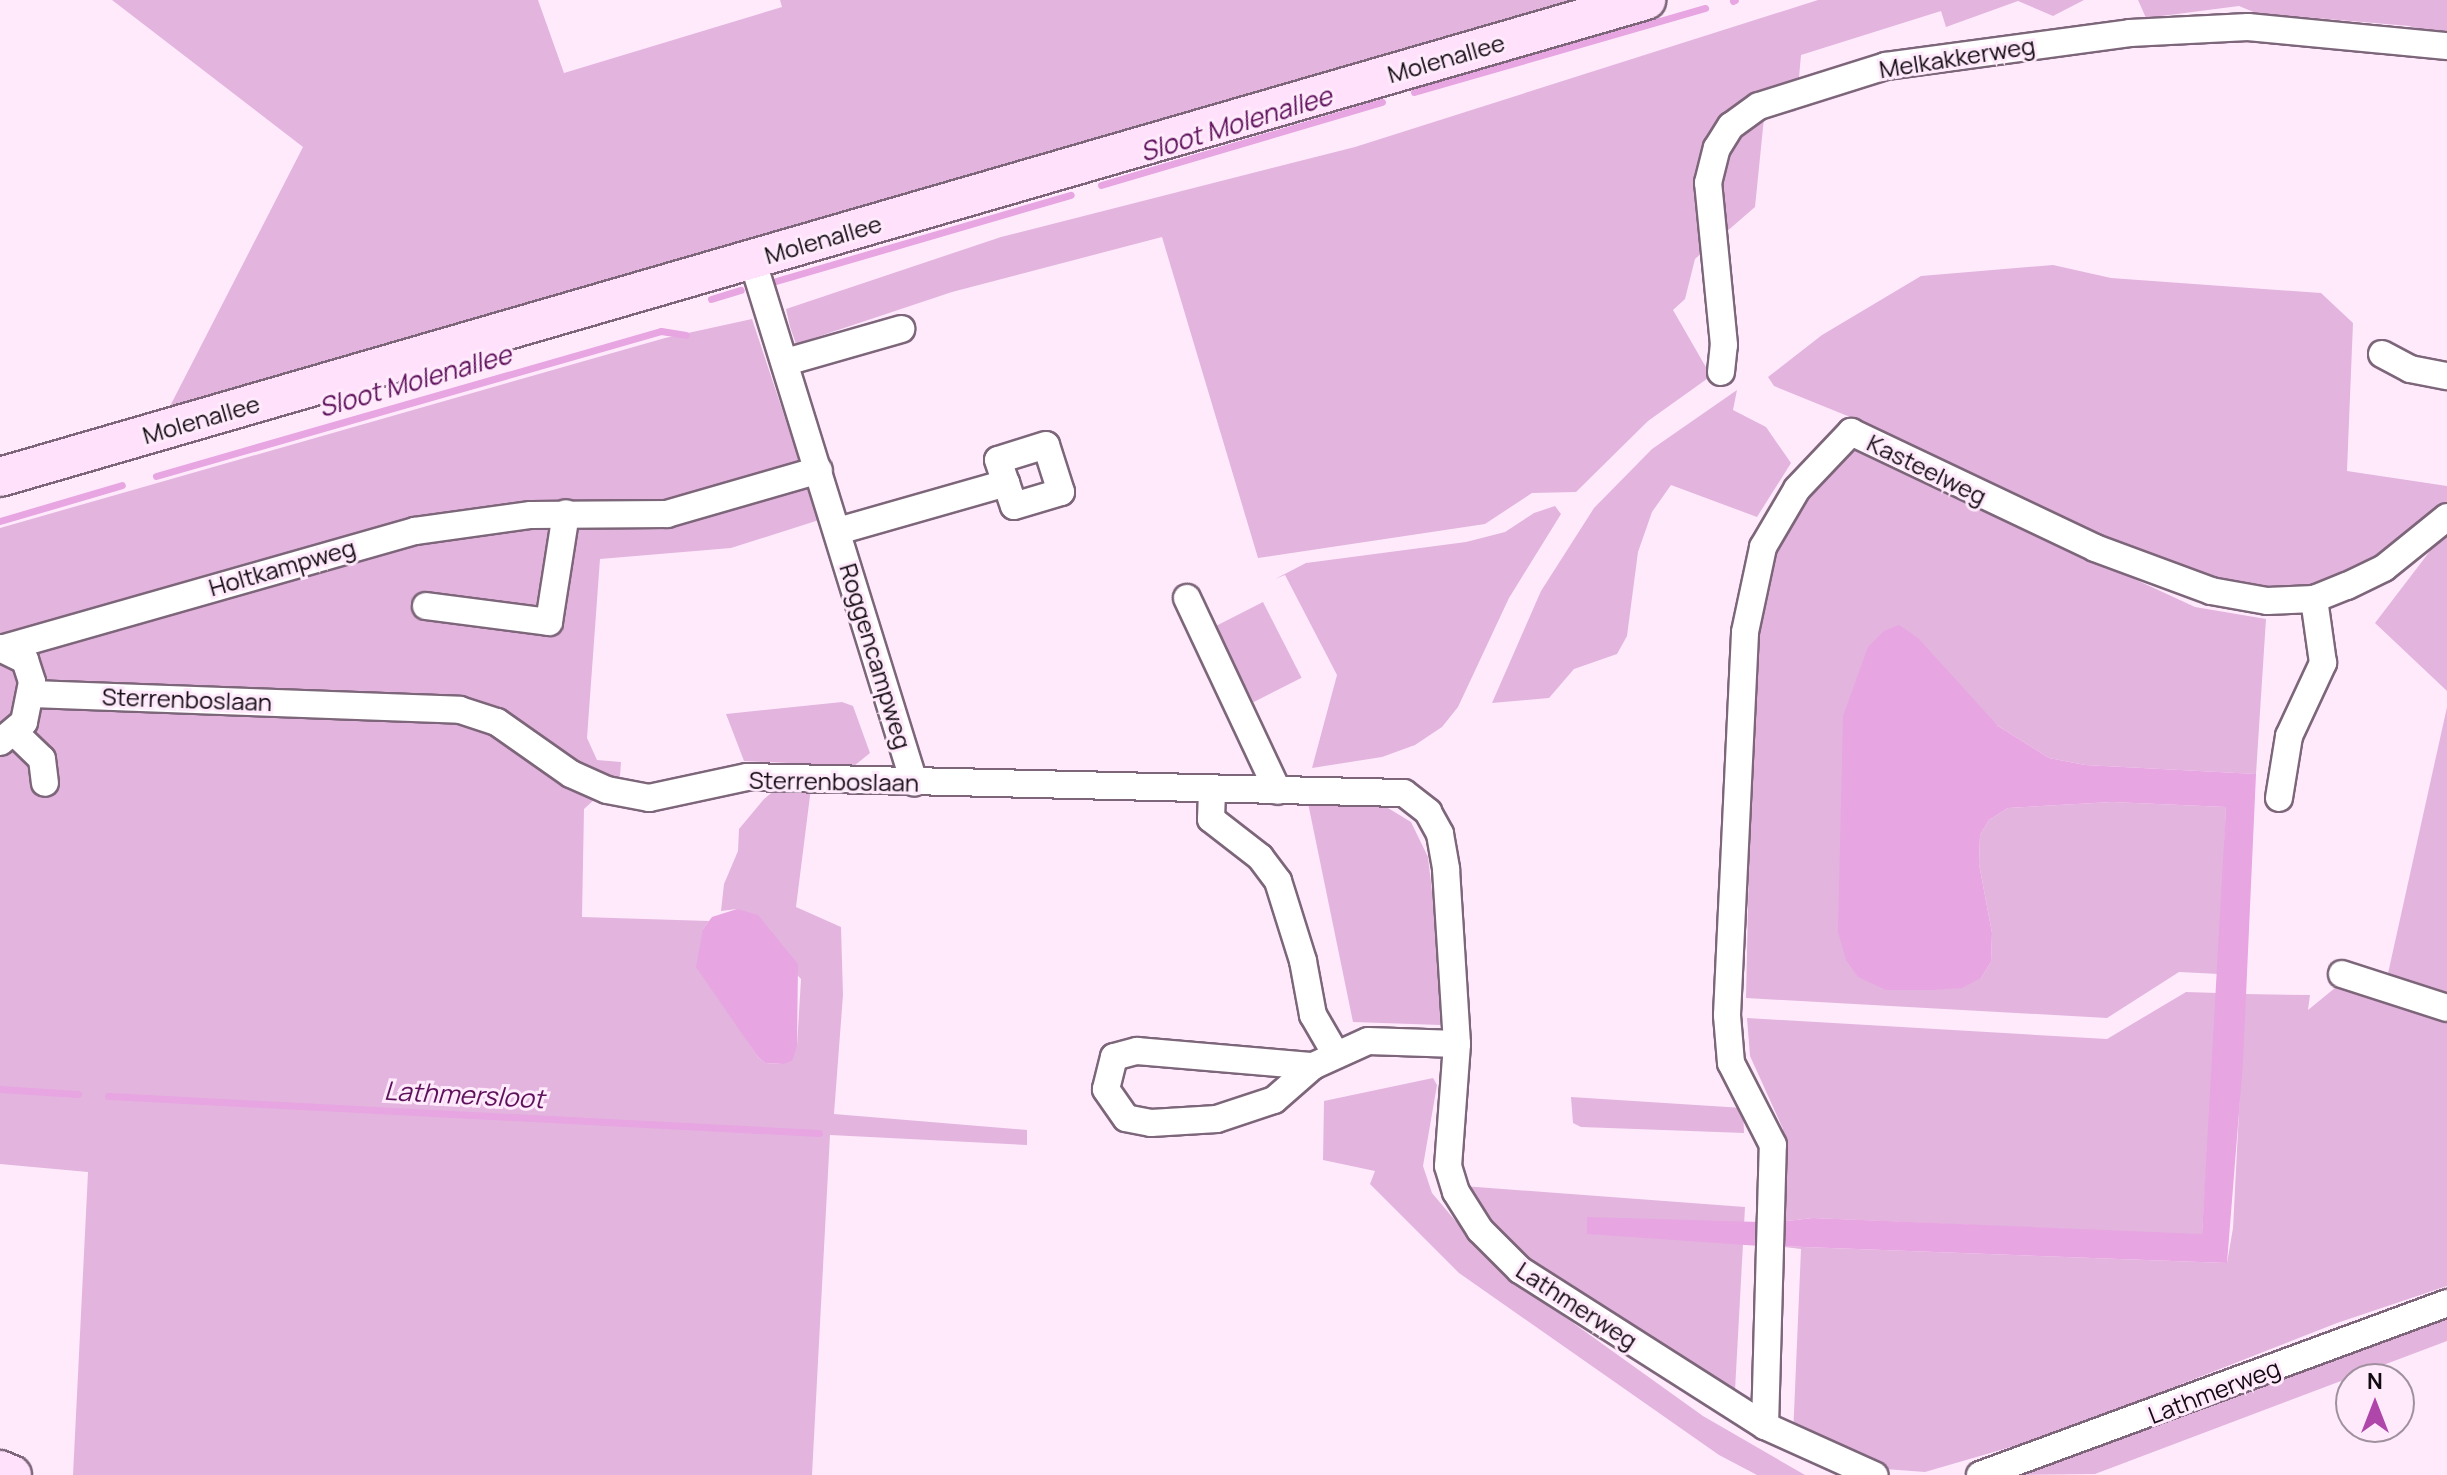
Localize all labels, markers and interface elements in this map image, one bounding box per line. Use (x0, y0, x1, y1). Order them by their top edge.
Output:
street label: Molenallee (1384, 28, 1508, 88)
street label: Melkakkerweg (1877, 30, 2037, 84)
water label: Sloot Molenallee (1136, 80, 1336, 168)
street label: Molenallee (761, 209, 885, 269)
water label: Sloot Molenallee (315, 339, 515, 423)
street label: Molenallee (139, 389, 263, 449)
street label: Kasteelweg (1863, 428, 1991, 510)
street label: Holtkampweg (205, 532, 359, 602)
street label: Roggencampweg (834, 560, 918, 752)
street label: Sterrenboslaan (101, 682, 273, 716)
street label: Sterrenboslaan (749, 765, 919, 797)
water label: Lathmersloot (383, 1075, 545, 1115)
street label: Lathmerweg (1511, 1255, 1643, 1355)
street label: Lathmerweg (2144, 1353, 2284, 1429)
north arrow (2335, 1363, 2415, 1443)
text: N (2367, 1366, 2383, 1396)

